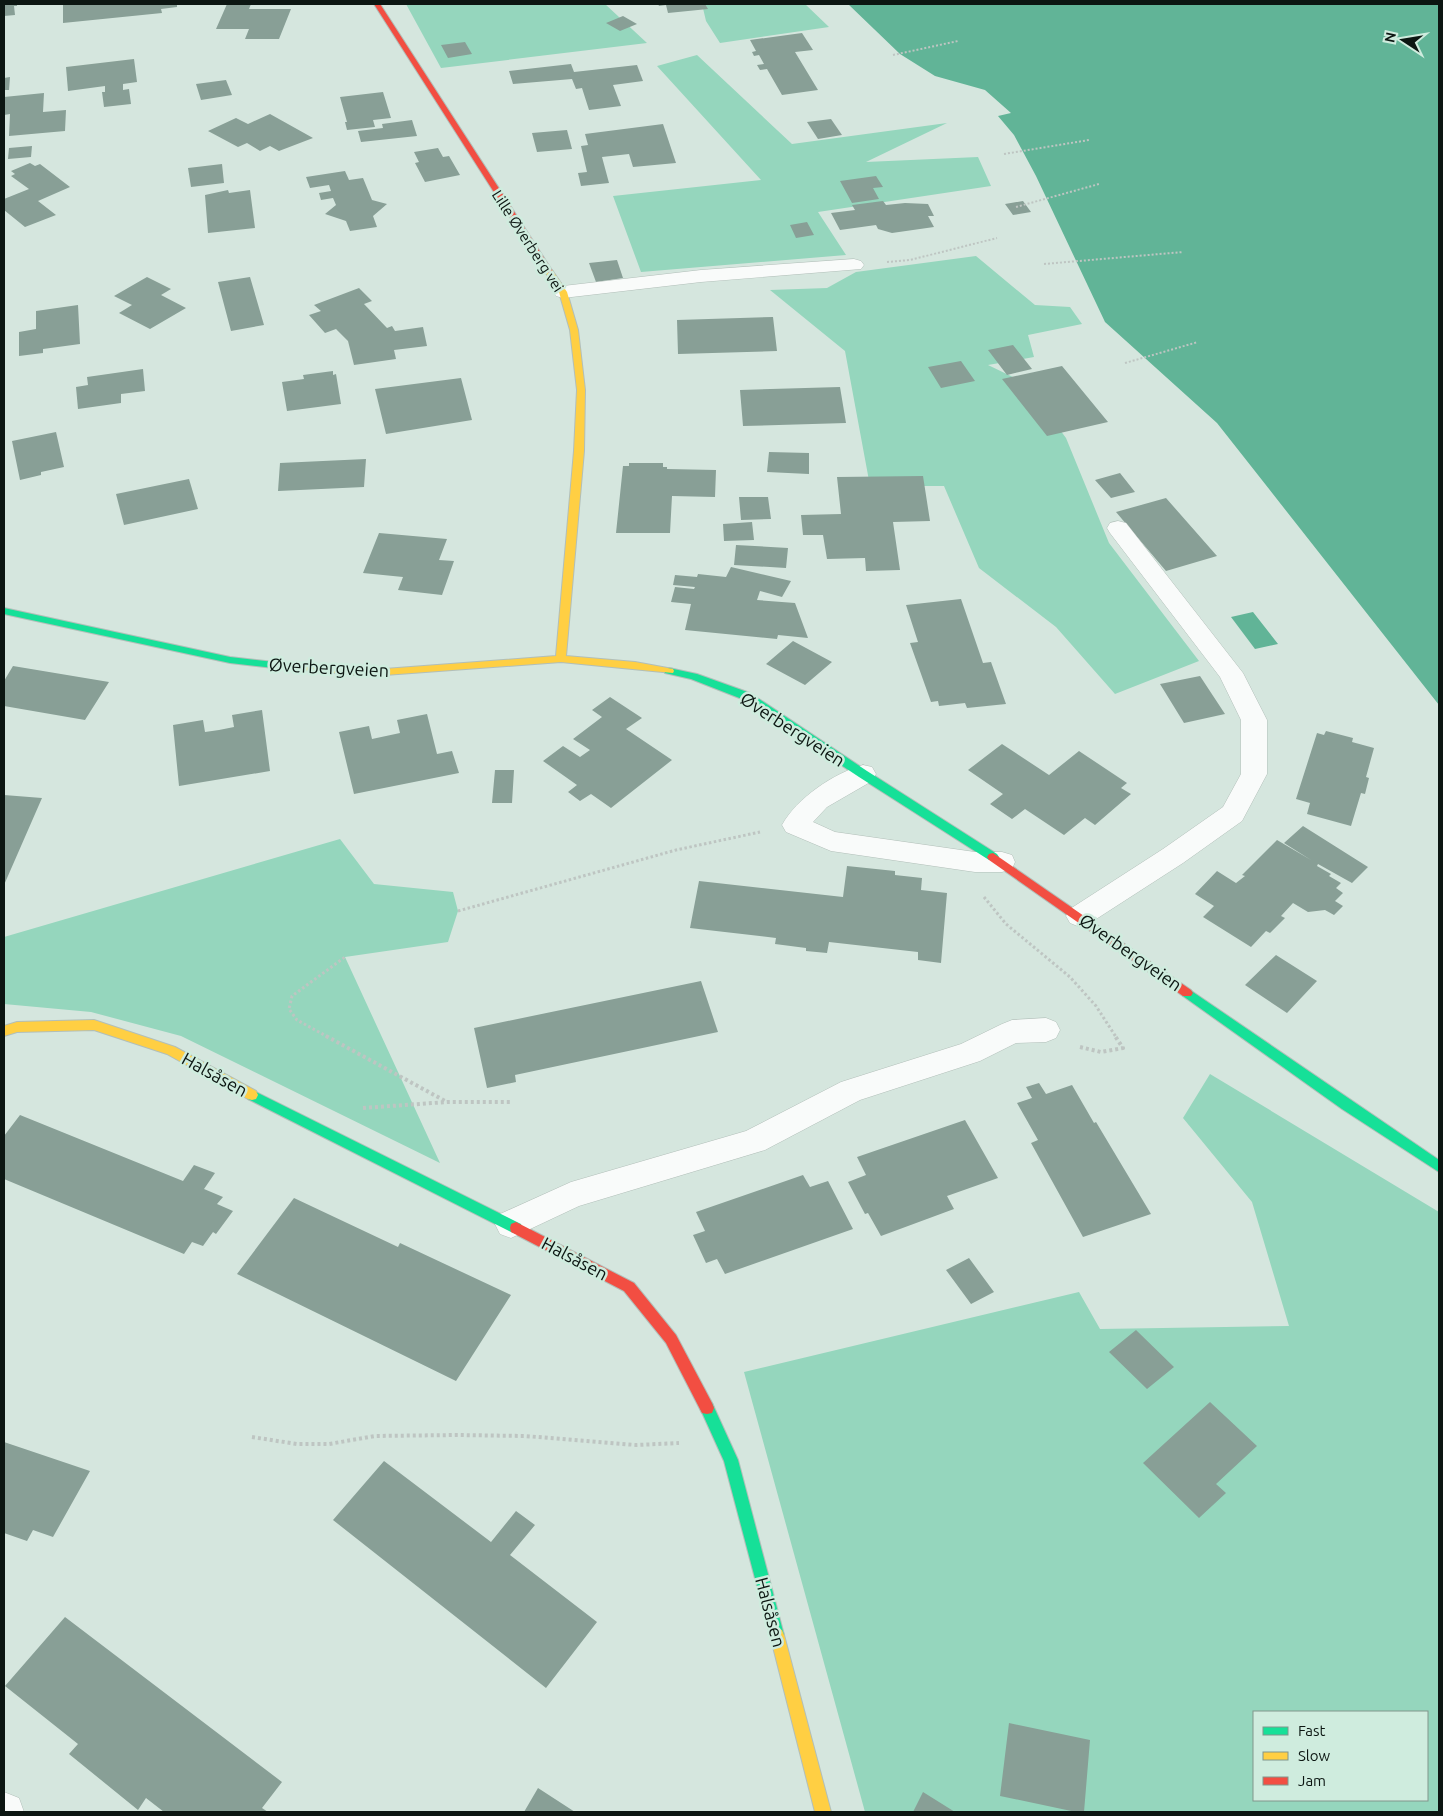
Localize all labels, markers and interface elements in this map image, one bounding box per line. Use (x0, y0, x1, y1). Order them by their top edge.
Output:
north arrow (1378, 15, 1428, 65)
text: N (1381, 31, 1399, 44)
street label: Lille Øverberg vei (489, 187, 567, 295)
street label: Øverbergveien (268, 654, 390, 680)
street label: Øverbergveien (737, 688, 849, 770)
street label: Øverbergveien (1076, 909, 1186, 995)
street label: Halsåsen (179, 1048, 251, 1100)
street label: Halsåsen (539, 1232, 611, 1284)
street label: Halsåsen (752, 1575, 790, 1649)
legend (1253, 1711, 1428, 1801)
text: Fast (1298, 1722, 1326, 1739)
text: Slow (1298, 1747, 1331, 1764)
text: Jam (1298, 1772, 1326, 1789)

